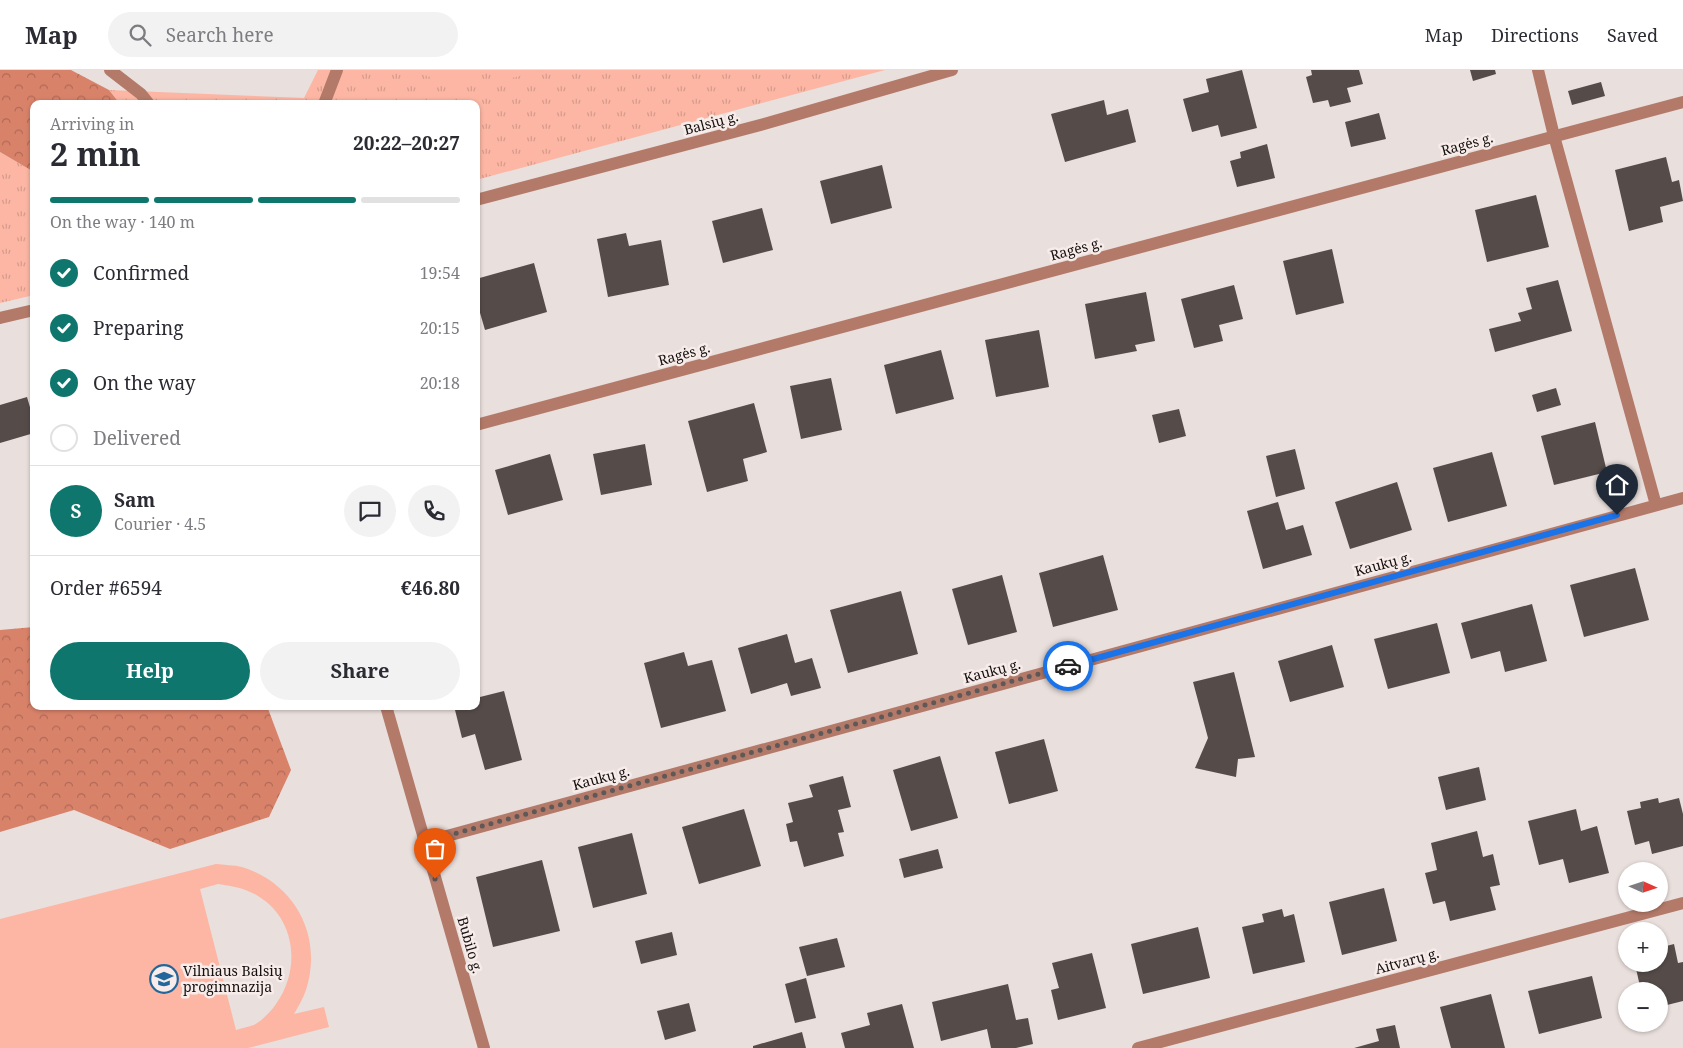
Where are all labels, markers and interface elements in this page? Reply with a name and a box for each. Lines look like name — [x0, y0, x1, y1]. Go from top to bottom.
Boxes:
search box — [108, 12, 458, 57]
text: Map — [25, 18, 78, 51]
icon: search — [126, 21, 154, 49]
text: Search here — [166, 22, 274, 48]
text: Map — [1425, 23, 1463, 47]
text: Directions — [1491, 23, 1579, 47]
text: Saved — [1607, 23, 1658, 47]
street label: Balsių g. — [681, 106, 740, 139]
text: Arriving in — [50, 113, 134, 135]
street label: Ragės g. — [1439, 127, 1495, 160]
text: 20:22–20:27 — [353, 130, 460, 156]
text: 2 min — [50, 132, 141, 175]
text: On the way · 140 m — [50, 211, 195, 233]
street label: Ragės g. — [1048, 232, 1104, 265]
icon: check — [50, 259, 78, 287]
text: Confirmed — [93, 260, 189, 286]
text: 19:54 — [420, 262, 460, 284]
icon: check — [50, 314, 78, 342]
text: Preparing — [93, 315, 183, 341]
text: 20:15 — [420, 317, 460, 339]
street label: Ragės g. — [656, 337, 712, 370]
icon: check — [50, 369, 78, 397]
text: On the way — [93, 370, 196, 396]
text: 20:18 — [420, 372, 460, 394]
text: Delivered — [93, 425, 181, 451]
pin — [1596, 464, 1638, 515]
icon: home — [1603, 471, 1631, 499]
button: chat — [344, 485, 396, 537]
button: phone — [408, 485, 460, 537]
text: Sam — [114, 487, 155, 513]
text: S — [70, 498, 82, 524]
text: Courier · 4.5 — [114, 513, 206, 535]
street label: Kaukų g. — [1352, 547, 1413, 580]
text: Order #6594 — [50, 575, 162, 601]
text: €46.80 — [401, 575, 460, 601]
courier — [1043, 641, 1093, 691]
button: Help — [50, 642, 250, 700]
button: Share — [260, 642, 460, 700]
icon: car — [1054, 652, 1082, 680]
street label: Kaukų g. — [961, 654, 1022, 687]
street label: Kaukų g. — [570, 761, 631, 794]
pin — [414, 828, 456, 879]
icon: bag — [421, 835, 449, 863]
north arrow — [1618, 862, 1668, 912]
map controls — [1618, 862, 1668, 1032]
street label: Bubilo g. — [453, 914, 488, 975]
button: + — [1618, 922, 1668, 972]
street label: Aitvarų g. — [1373, 943, 1441, 978]
place label: Vilniaus Balsių progimnazija — [183, 961, 283, 996]
school or university icon: Vilniaus Balsių progimnazija — [149, 964, 179, 994]
button: − — [1618, 982, 1668, 1032]

